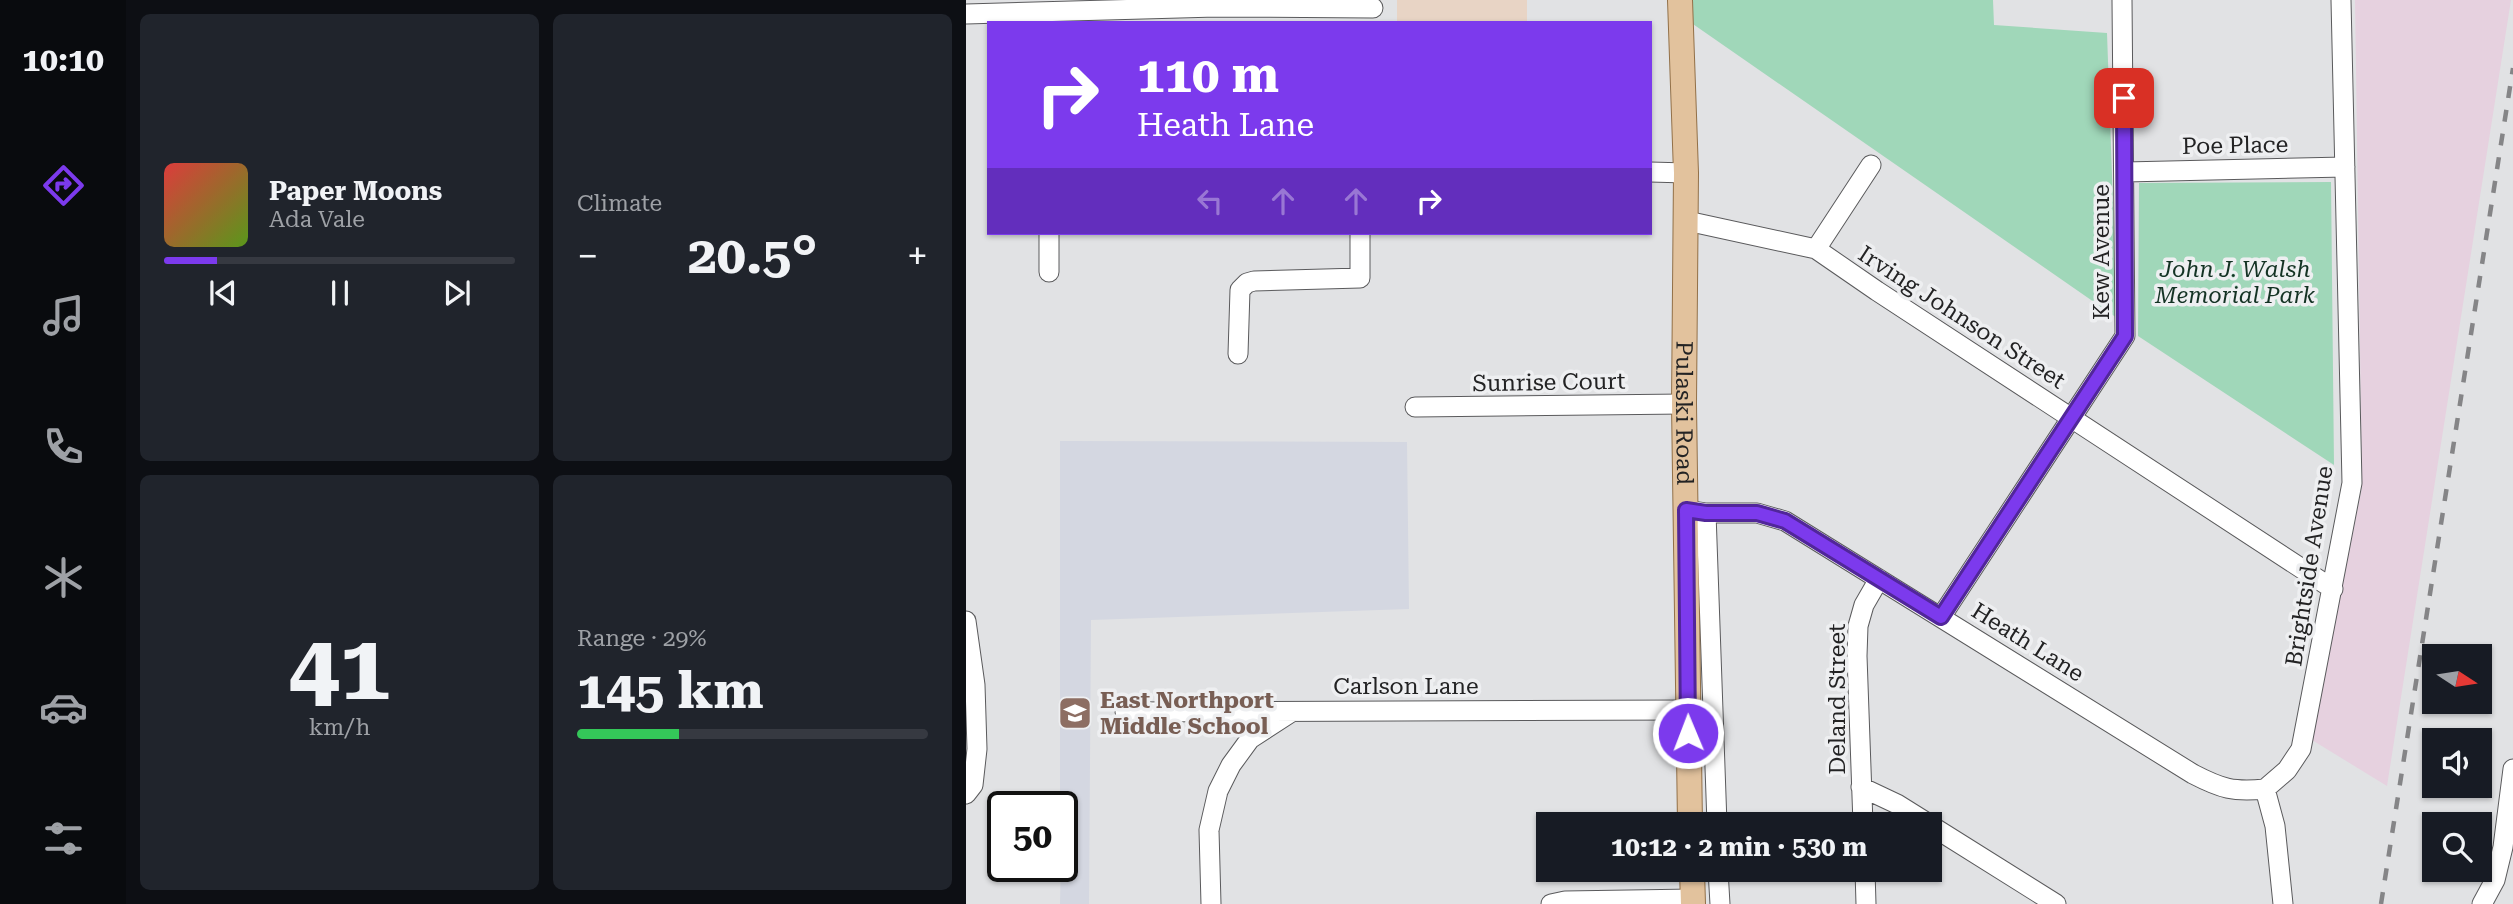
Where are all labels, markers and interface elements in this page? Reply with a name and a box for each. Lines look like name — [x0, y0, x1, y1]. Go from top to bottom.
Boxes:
text: 10:10 — [22, 41, 104, 79]
text: 110 m — [1137, 47, 1279, 104]
icon: right — [1022, 49, 1113, 140]
pin — [2094, 68, 2154, 128]
icon: arrive — [2105, 79, 2143, 117]
text: Heath Lane — [1137, 106, 1314, 144]
street label: Poe Place — [2182, 131, 2288, 160]
icon: directions — [39, 161, 88, 210]
text: Paper Moons — [269, 176, 442, 206]
icon: left — [1191, 182, 1229, 220]
icon: ahead — [1264, 182, 1302, 220]
icon: ahead — [1337, 182, 1375, 220]
icon: right — [1410, 182, 1448, 220]
street label: Kew Avenue — [2088, 184, 2115, 320]
text: Climate — [577, 190, 662, 217]
text: Ada Vale — [269, 206, 365, 233]
text: 20.5° — [688, 225, 817, 286]
text: − — [577, 234, 598, 278]
text: + — [907, 234, 928, 278]
street label: Irving Johnson Street — [1853, 240, 2070, 395]
park label: John J. Walsh Memorial Park — [2154, 256, 2315, 309]
icon: previous — [204, 274, 242, 312]
icon: pause — [321, 274, 359, 312]
icon: next — [438, 274, 476, 312]
icon: music — [39, 291, 88, 340]
street label: Pulaski Road — [1670, 341, 1698, 485]
street label: Sunrise Court — [1472, 368, 1626, 397]
icon: phone — [39, 422, 88, 471]
street label: Brightside Avenue — [2280, 464, 2339, 668]
icon: climate — [39, 553, 88, 602]
street label: Heath Lane — [1967, 597, 2089, 688]
text: 41 — [289, 615, 390, 721]
street label: Deland Street — [1824, 623, 1851, 775]
text: Range · 29% — [577, 625, 706, 652]
north arrow — [2422, 644, 2492, 714]
map controls — [2422, 644, 2492, 882]
text: 145 km — [577, 660, 764, 721]
street label: Carlson Lane — [1333, 673, 1479, 700]
icon: car — [39, 683, 88, 732]
place label: East Northport Middle School — [1100, 687, 1274, 740]
school or university icon: East Northport Middle School — [1056, 694, 1094, 732]
position arrow — [1651, 696, 1725, 770]
text: km/h — [309, 714, 370, 741]
button: sound — [2422, 728, 2492, 798]
speed limit sign: 50 — [987, 791, 1078, 882]
button: search — [2422, 812, 2492, 882]
icon: filters — [39, 814, 88, 863]
text: 10:12 · 2 min · 530 m — [1611, 832, 1867, 862]

